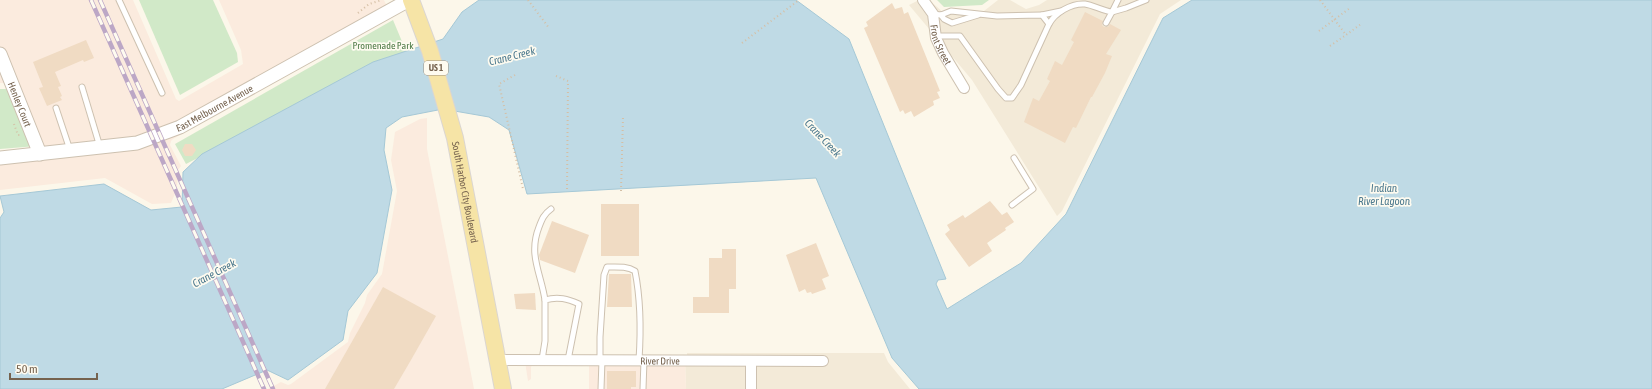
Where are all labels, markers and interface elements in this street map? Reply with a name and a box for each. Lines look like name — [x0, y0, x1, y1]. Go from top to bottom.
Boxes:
street label: Front Street — [928, 24, 954, 67]
park label: Promenade Park — [352, 40, 414, 51]
water label: Crane Creek — [488, 44, 537, 68]
road number: US 1 — [424, 61, 448, 75]
street label: Henley Court — [6, 80, 34, 129]
street label: East Melbourne Avenue — [175, 82, 255, 134]
water label: Crane Creek — [802, 117, 844, 159]
street label: South Harbor City Boulevard — [450, 141, 480, 244]
water label: Indian River Lagoon — [1358, 182, 1411, 207]
water label: Crane Creek — [190, 257, 238, 289]
scale bar — [10, 355, 97, 381]
street label: River Drive — [640, 355, 680, 367]
text: 50 m — [16, 362, 38, 376]

